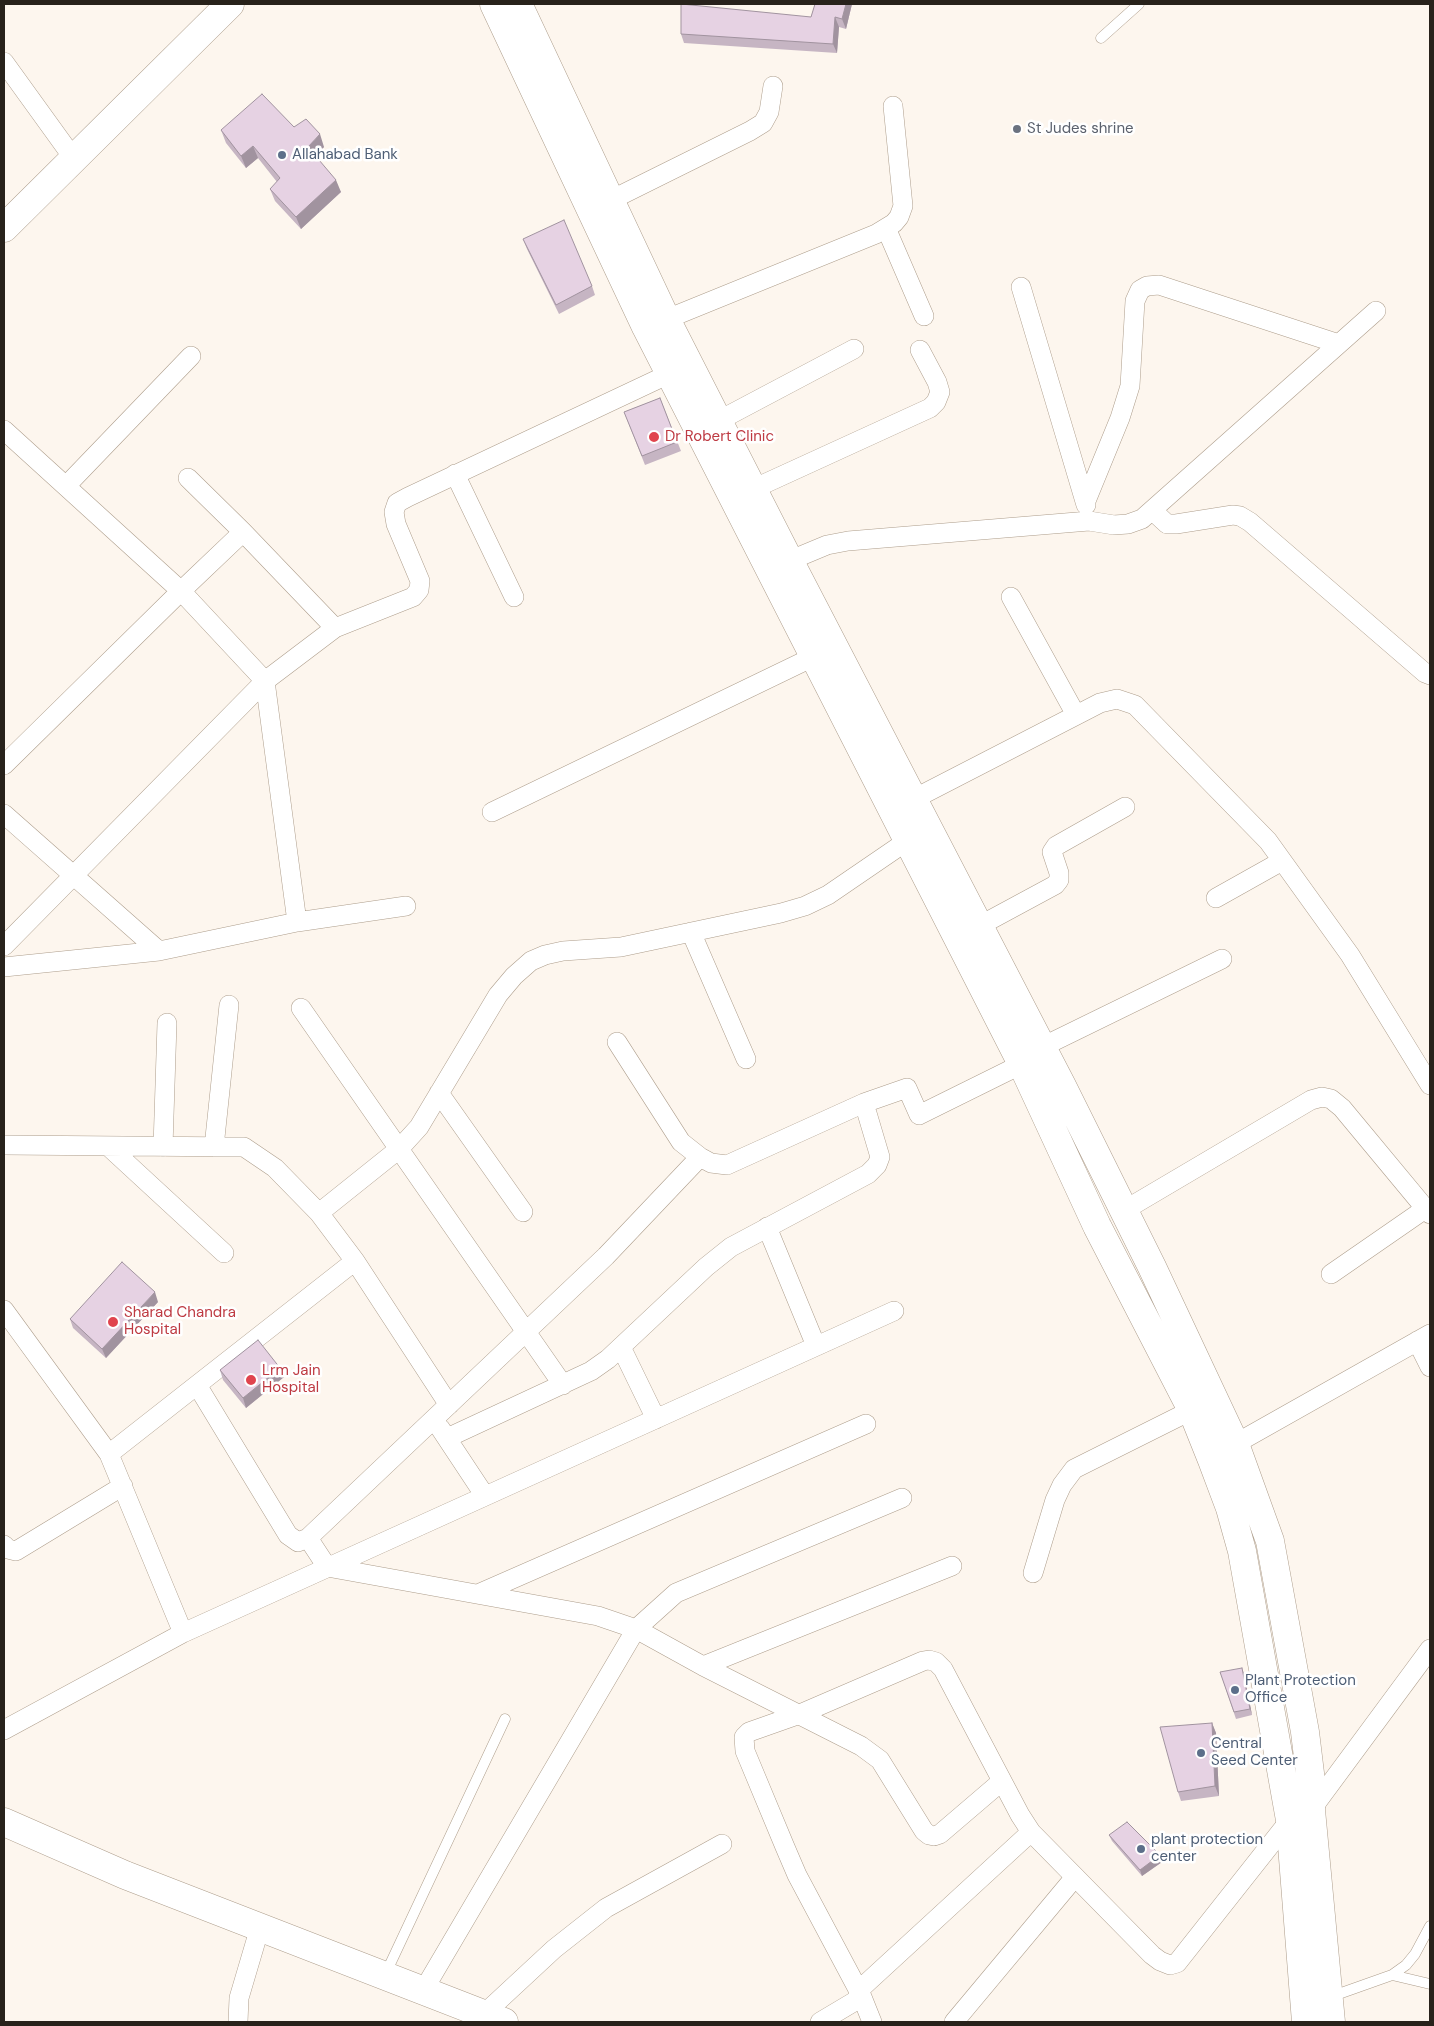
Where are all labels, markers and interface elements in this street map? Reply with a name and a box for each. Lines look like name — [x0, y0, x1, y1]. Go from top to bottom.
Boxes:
place label: St Judes shrine — [1027, 120, 1134, 138]
marker: St Judes shrine — [1011, 123, 1023, 135]
place label: Allahabad Bank — [292, 146, 398, 164]
marker: Allahabad Bank — [276, 149, 288, 161]
place label: Dr Robert Clinic — [665, 428, 774, 446]
marker: Dr Robert Clinic — [647, 430, 661, 444]
place label: Sharad Chandra Hospital — [124, 1304, 236, 1339]
marker: Sharad Chandra Hospital — [106, 1315, 120, 1329]
place label: Lrm Jain Hospital — [262, 1362, 321, 1397]
marker: Lrm Jain Hospital — [244, 1373, 258, 1387]
place label: Plant Protection Office — [1245, 1672, 1356, 1707]
marker: Plant Protection Office — [1229, 1684, 1241, 1696]
place label: Central Seed Center — [1211, 1735, 1298, 1770]
marker: Central Seed Center — [1195, 1747, 1207, 1759]
place label: plant protection center — [1151, 1831, 1263, 1866]
marker: plant protection center — [1135, 1843, 1147, 1855]

